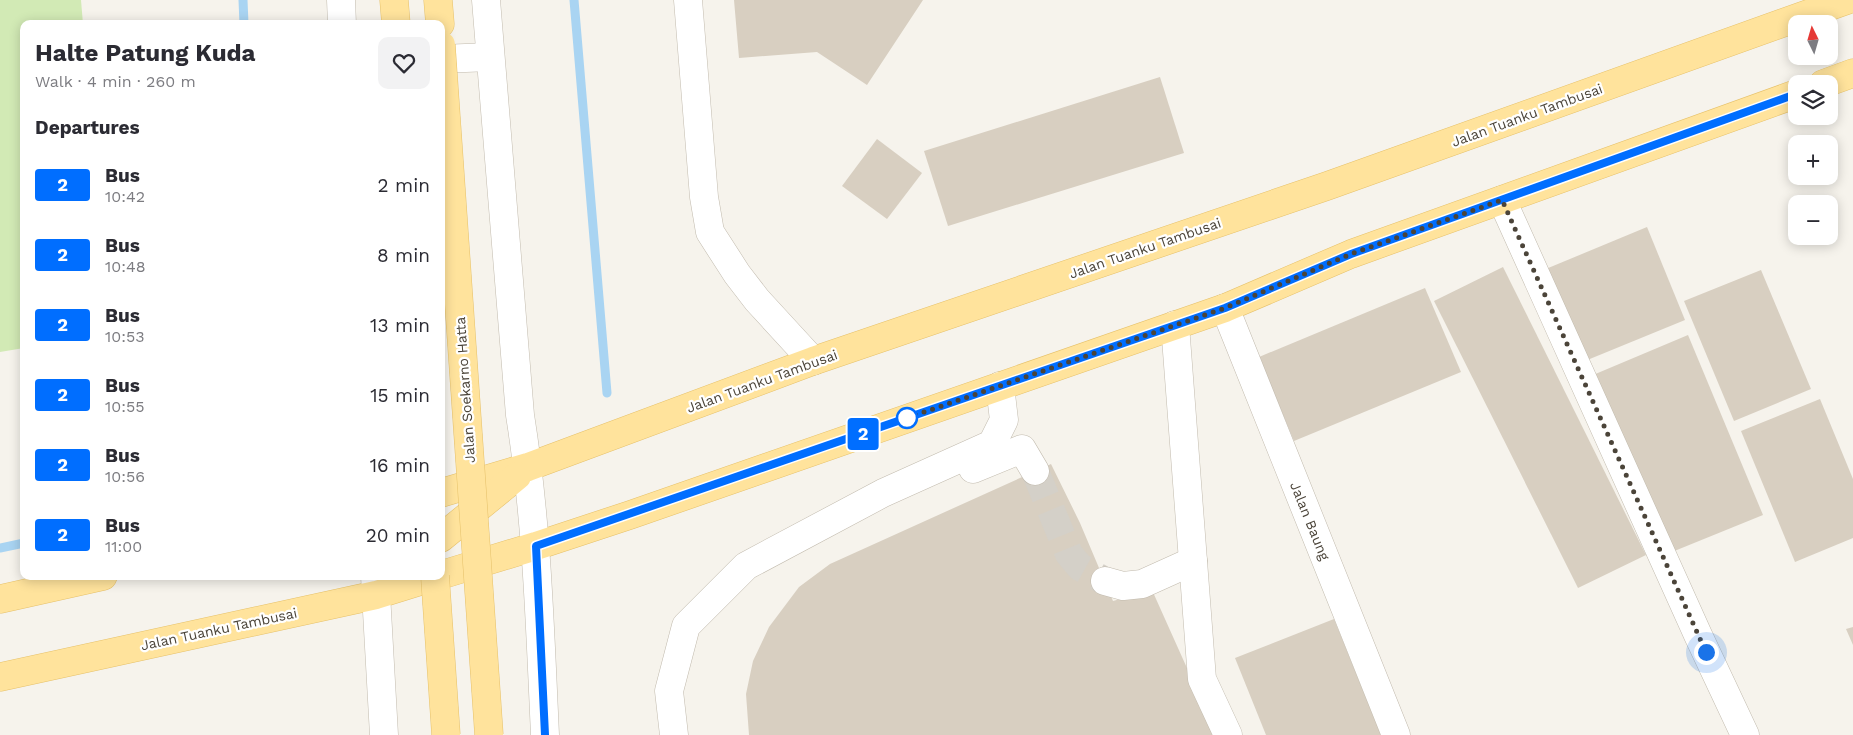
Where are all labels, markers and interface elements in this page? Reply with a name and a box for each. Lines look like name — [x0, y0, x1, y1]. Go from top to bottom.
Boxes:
north arrow — [1788, 15, 1838, 65]
map controls — [1788, 15, 1838, 245]
button: heart — [378, 37, 430, 89]
text: Halte Patung Kuda — [35, 39, 256, 67]
text: Walk · 4 min · 260 m — [35, 72, 196, 91]
button: layers — [1788, 75, 1838, 125]
street label: Jalan Tuanku Tambusai — [1449, 80, 1605, 150]
text: Departures — [35, 116, 140, 139]
button: + — [1788, 135, 1838, 185]
text: Bus — [105, 164, 140, 187]
text: 2 — [57, 174, 68, 195]
text: 2 min — [378, 174, 430, 197]
text: 10:42 — [105, 187, 145, 206]
button: − — [1788, 195, 1838, 245]
street label: Jalan Tuanku Tambusai — [1067, 214, 1223, 282]
text: Bus — [105, 234, 140, 257]
text: 2 — [57, 244, 68, 265]
text: 8 min — [377, 244, 430, 267]
text: 10:48 — [105, 257, 146, 276]
text: Bus — [105, 304, 140, 327]
text: 2 — [57, 314, 68, 335]
text: 13 min — [370, 314, 430, 337]
street label: Jalan Soekarno Hatta — [452, 316, 478, 464]
text: 10:53 — [105, 327, 145, 346]
street label: Jalan Tuanku Tambusai — [684, 346, 840, 416]
text: Bus — [105, 374, 140, 397]
text: 2 — [57, 384, 68, 405]
text: 15 min — [370, 384, 430, 407]
text: 10:55 — [105, 397, 145, 416]
unlabelled marker — [896, 407, 918, 429]
line badge: 2 — [847, 418, 879, 450]
text: 2 — [858, 423, 868, 444]
text: Bus — [105, 444, 140, 467]
text: 2 — [57, 454, 68, 475]
text: 16 min — [370, 454, 430, 477]
text: 10:56 — [105, 467, 145, 486]
street label: Jalan Baung — [1287, 479, 1333, 563]
text: Bus — [105, 514, 140, 537]
text: 2 — [57, 524, 68, 545]
text: 20 min — [366, 524, 430, 547]
text: 11:00 — [105, 537, 142, 556]
street label: Jalan Tuanku Tambusai — [139, 605, 299, 653]
your location — [1694, 640, 1719, 665]

